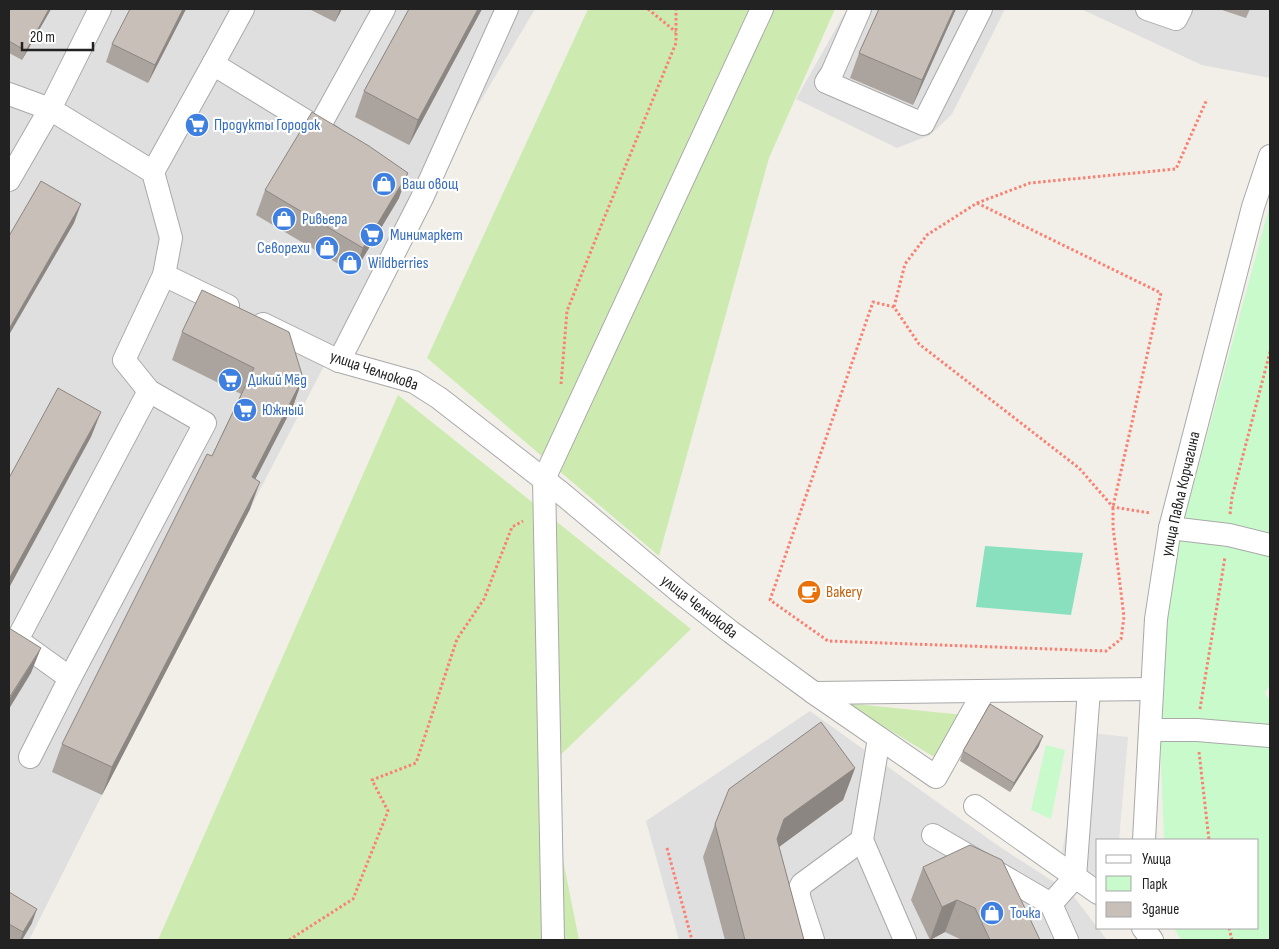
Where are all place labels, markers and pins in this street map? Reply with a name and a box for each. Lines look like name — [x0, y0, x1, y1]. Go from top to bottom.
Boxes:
supermarket icon: Продукты Городок — [184, 112, 210, 138]
place label: Продукты Городок — [214, 116, 321, 135]
shop icon: Ваш овощ — [371, 171, 397, 197]
place label: Ваш овощ — [402, 175, 459, 194]
shop icon: Ривьера — [271, 206, 297, 232]
place label: Ривьера — [302, 210, 347, 229]
supermarket icon: Минимаркет — [359, 222, 385, 248]
place label: Минимаркет — [390, 226, 463, 245]
shop icon: Севорехи — [314, 235, 340, 261]
place label: Севорехи — [257, 239, 310, 258]
shop icon: Wildberries — [337, 250, 363, 276]
place label: Wildberries — [368, 254, 429, 273]
supermarket icon: Дикий Мёд — [217, 367, 243, 393]
place label: Дикий Мёд — [248, 371, 307, 390]
supermarket icon: Южный — [232, 397, 258, 423]
place label: Южный — [262, 401, 304, 420]
cafe icon: Bakery — [796, 579, 822, 605]
place label: Bakery — [826, 583, 863, 602]
shop icon: Точка — [979, 900, 1005, 926]
place label: Точка — [1010, 904, 1041, 923]

